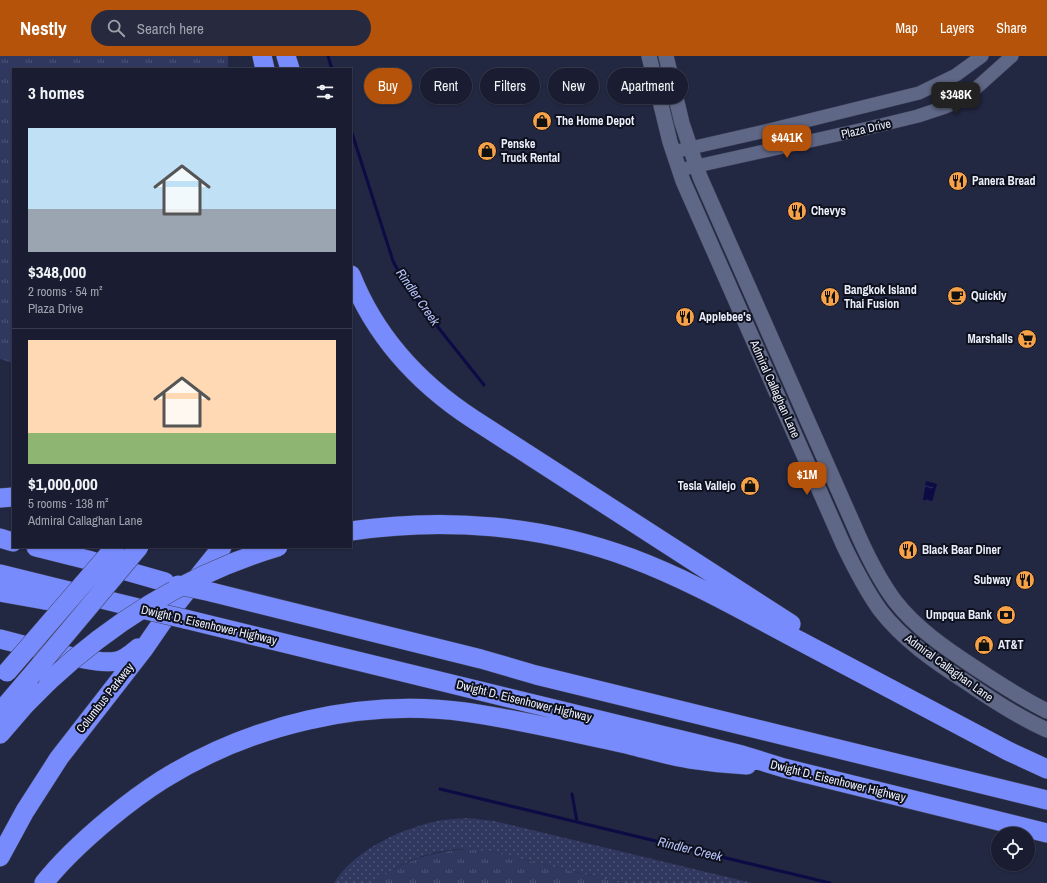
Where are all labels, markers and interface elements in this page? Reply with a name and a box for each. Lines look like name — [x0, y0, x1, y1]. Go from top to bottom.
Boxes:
search box — [91, 10, 371, 46]
text: Nestly — [20, 15, 67, 41]
icon: search — [105, 17, 127, 39]
text: Search here — [137, 18, 204, 39]
text: Map — [896, 19, 918, 37]
text: Layers — [940, 19, 974, 37]
text: Share — [996, 19, 1027, 37]
chip: Buy — [364, 68, 412, 104]
chip: Rent — [420, 68, 472, 104]
chip: Filters — [480, 68, 540, 104]
chip: New — [548, 68, 599, 104]
chip: Apartment — [607, 68, 688, 104]
text: 3 homes — [28, 81, 85, 104]
icon: filters — [314, 81, 336, 103]
pin: $348K — [928, 82, 984, 116]
text: $348K — [940, 86, 972, 103]
shop icon: The Home Depot — [531, 110, 553, 132]
place label: The Home Depot — [556, 113, 635, 129]
street label: Plaza Drive — [839, 115, 893, 143]
pin: $441K — [759, 125, 815, 159]
text: $441K — [771, 129, 803, 146]
place label: Penske Truck Rental — [501, 136, 560, 166]
shop icon: Penske Truck Rental — [476, 140, 498, 162]
icon: home — [146, 154, 218, 226]
restaurant icon: Panera Bread — [947, 170, 969, 192]
place label: Panera Bread — [972, 173, 1035, 189]
restaurant icon: Chevys — [786, 200, 808, 222]
place label: Chevys — [811, 203, 847, 219]
text: $348,000 — [28, 260, 86, 283]
water label: Rindler Creek — [392, 265, 444, 329]
place label: Bangkok Island Thai Fusion — [844, 282, 917, 312]
text: 2 rooms · 54 m² — [28, 283, 103, 300]
cafe icon: Quickly — [946, 285, 968, 307]
restaurant icon: Bangkok Island Thai Fusion — [819, 286, 841, 308]
place label: Quickly — [971, 288, 1007, 304]
text: Plaza Drive — [28, 300, 83, 317]
restaurant icon: Applebee's — [674, 306, 696, 328]
place label: Applebee's — [699, 309, 752, 325]
supermarket icon: Marshalls — [1016, 328, 1038, 350]
place label: Marshalls — [968, 331, 1014, 347]
street label: Admiral Callaghan Lane — [746, 337, 804, 440]
icon: home — [146, 366, 218, 438]
pin: $1M — [788, 462, 826, 496]
text: $1M — [797, 466, 817, 483]
text: $1,000,000 — [28, 472, 98, 495]
shop icon: Tesla Vallejo — [739, 475, 761, 497]
place label: Tesla Vallejo — [678, 478, 736, 494]
text: 5 rooms · 138 m² — [28, 495, 109, 512]
text: Admiral Callaghan Lane — [28, 512, 142, 529]
restaurant icon: Black Bear Diner — [897, 539, 919, 561]
place label: Black Bear Diner — [922, 542, 1001, 558]
restaurant icon: Subway — [1014, 569, 1036, 591]
place label: Subway — [974, 572, 1012, 588]
street label: Dwight D. Eisenhower Highway — [140, 602, 279, 648]
bank icon: Umpqua Bank — [995, 604, 1017, 626]
place label: Umpqua Bank — [926, 607, 993, 623]
street label: Admiral Callaghan Lane — [901, 630, 996, 706]
shop icon: AT&T — [973, 634, 995, 656]
place label: AT&T — [998, 637, 1024, 653]
street label: Columbus Parkway — [73, 660, 137, 736]
street label: Dwight D. Eisenhower Highway — [455, 676, 593, 726]
street label: Dwight D. Eisenhower Highway — [769, 756, 907, 806]
map controls — [991, 827, 1035, 871]
button: locate — [991, 827, 1035, 871]
water label: Rindler Creek — [656, 833, 725, 865]

